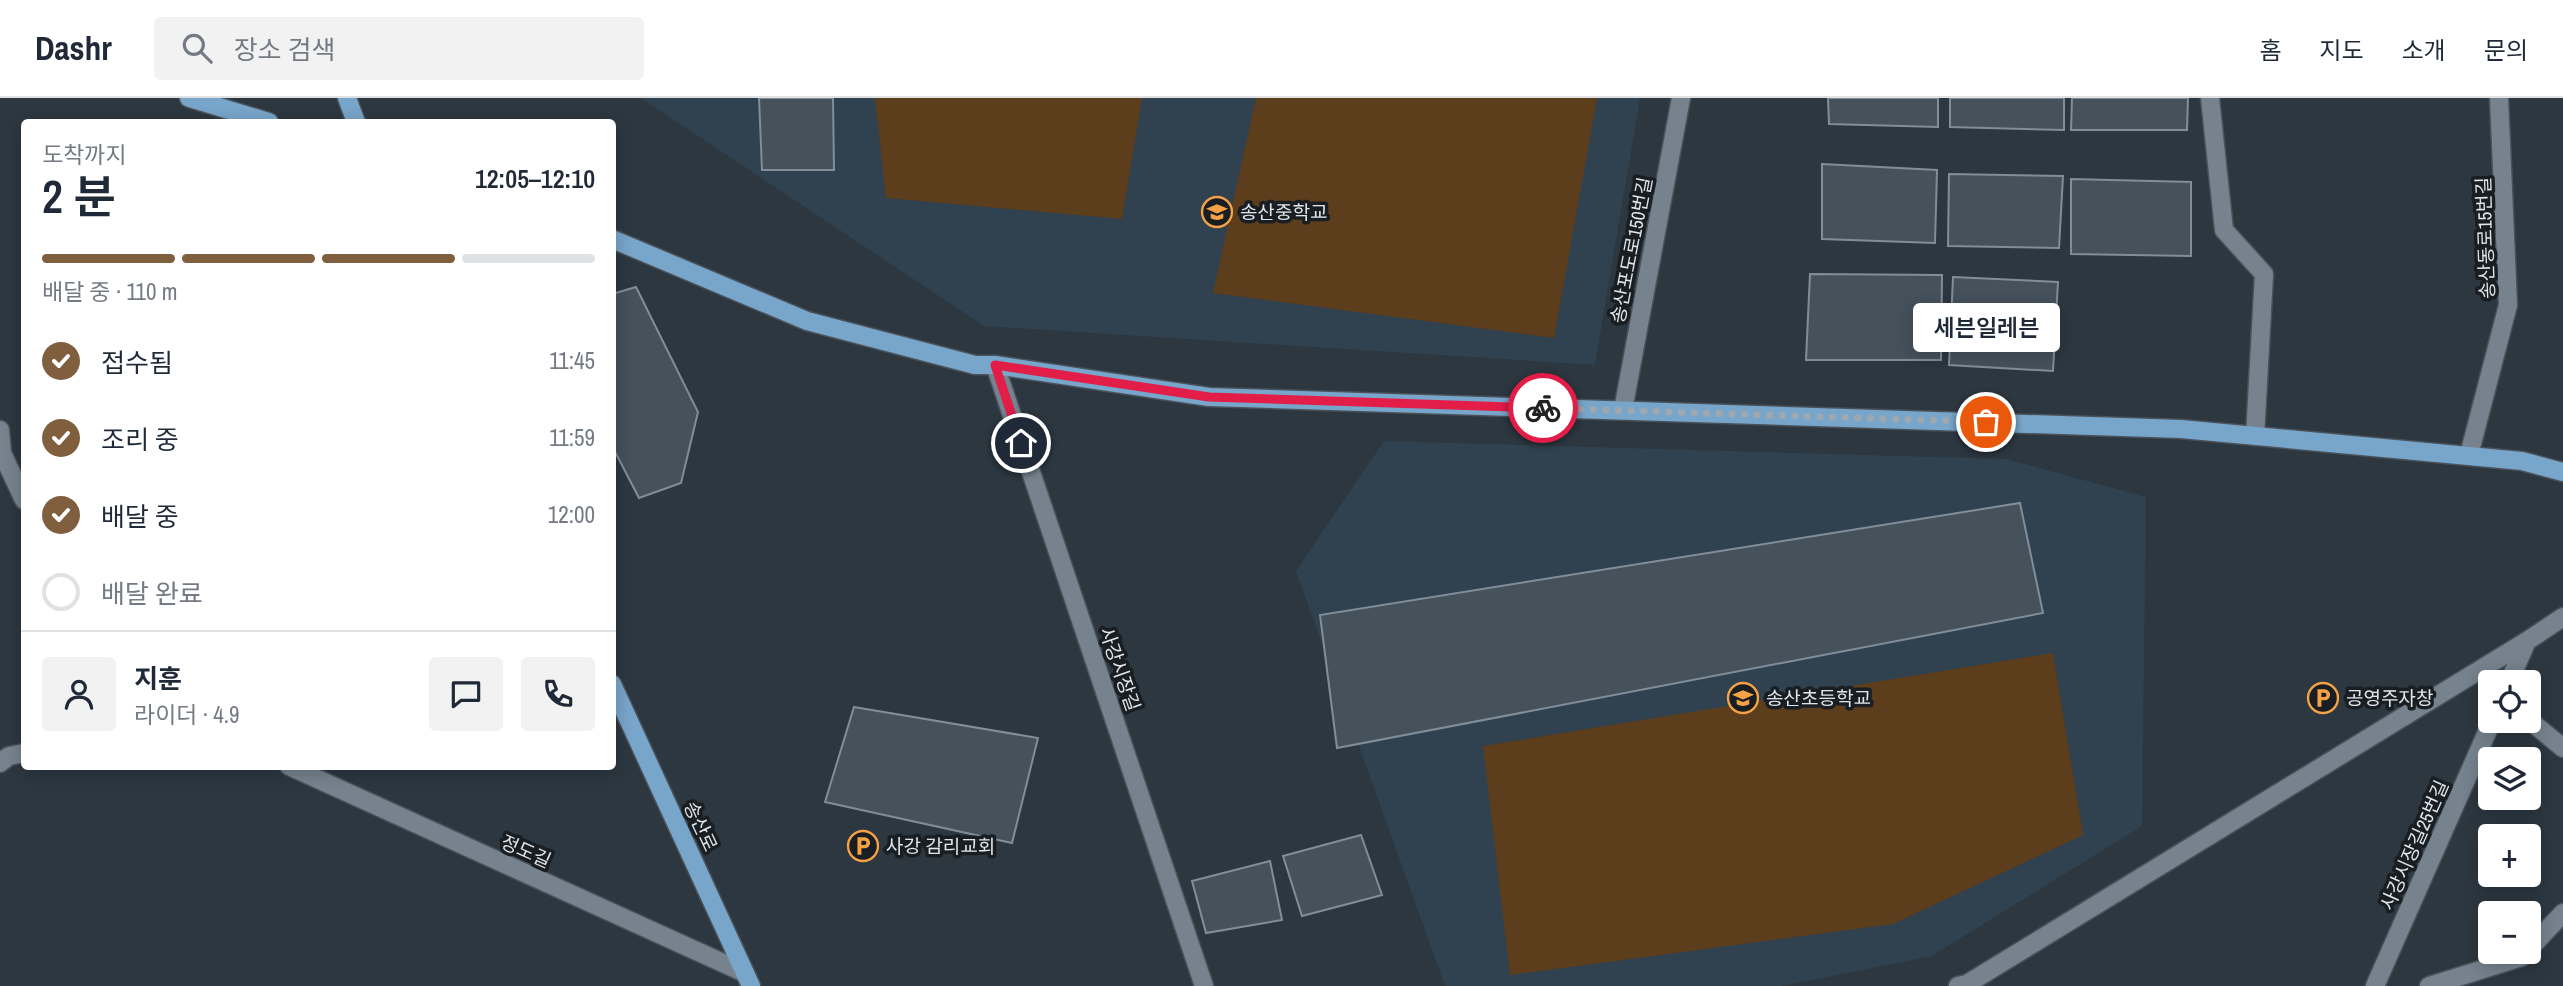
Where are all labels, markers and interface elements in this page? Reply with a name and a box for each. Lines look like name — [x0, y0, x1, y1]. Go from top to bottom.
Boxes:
search box — [154, 17, 644, 80]
text: Dashr — [35, 26, 112, 70]
icon: search — [178, 29, 216, 67]
text: 장소 검색 — [234, 32, 335, 67]
text: 홈 — [2259, 34, 2281, 66]
text: 지도 — [2319, 34, 2364, 66]
text: 소개 — [2402, 34, 2446, 66]
text: 문의 — [2484, 34, 2528, 66]
text: 도착까지 — [42, 139, 127, 170]
text: 12:05–12:10 — [475, 161, 595, 196]
text: 2 분 — [42, 165, 116, 227]
street label: 송산포도로150번길 — [1604, 175, 1658, 325]
street label: 송산동로15번길 — [2470, 176, 2500, 300]
school or university icon: 송산중학교 — [1200, 195, 1234, 229]
place label: 송산중학교 — [1240, 199, 1327, 225]
text: 배달 중 · 110 m — [42, 276, 178, 307]
callout: 세븐일레븐 — [1912, 303, 2060, 352]
text: 세븐일레븐 — [1934, 312, 2039, 343]
icon: check — [42, 342, 80, 380]
text: 접수됨 — [101, 345, 173, 380]
text: 11:45 — [549, 345, 595, 376]
courier — [1508, 373, 1578, 443]
icon: bike — [1524, 389, 1562, 427]
pin — [1956, 392, 2016, 452]
icon: bag — [1967, 403, 2005, 441]
pin — [991, 413, 1051, 473]
icon: check — [42, 419, 80, 457]
text: 조리 중 — [101, 422, 179, 457]
text: 11:59 — [549, 422, 595, 453]
icon: home — [1002, 424, 1040, 462]
icon: check — [42, 496, 80, 534]
text: 배달 중 — [101, 499, 179, 534]
text: 12:00 — [548, 499, 595, 530]
text: 배달 완료 — [101, 576, 203, 611]
street label: 사강시장길 — [1093, 623, 1147, 715]
button: person — [42, 657, 116, 731]
button: chat — [429, 657, 503, 731]
button: phone — [521, 657, 595, 731]
text: 지훈 — [134, 661, 182, 696]
map controls — [2478, 670, 2541, 964]
button: locate — [2478, 670, 2541, 733]
school or university icon: 송산초등학교 — [1726, 681, 1760, 715]
parking icon: 공영주자창 — [2306, 681, 2340, 715]
place label: 송산초등학교 — [1766, 685, 1871, 711]
place label: 공영주자창 — [2346, 685, 2433, 711]
text: 라이더 · 4.9 — [134, 699, 239, 730]
button: layers — [2478, 747, 2541, 810]
street label: 사강시장길25번길 — [2374, 776, 2454, 914]
street label: 송산로 — [678, 797, 724, 855]
button: + — [2478, 824, 2541, 887]
street label: 정도길 — [497, 828, 555, 874]
parking icon: 사강 감리교회 — [846, 829, 880, 863]
place label: 사강 감리교회 — [886, 833, 995, 859]
button: − — [2478, 901, 2541, 964]

